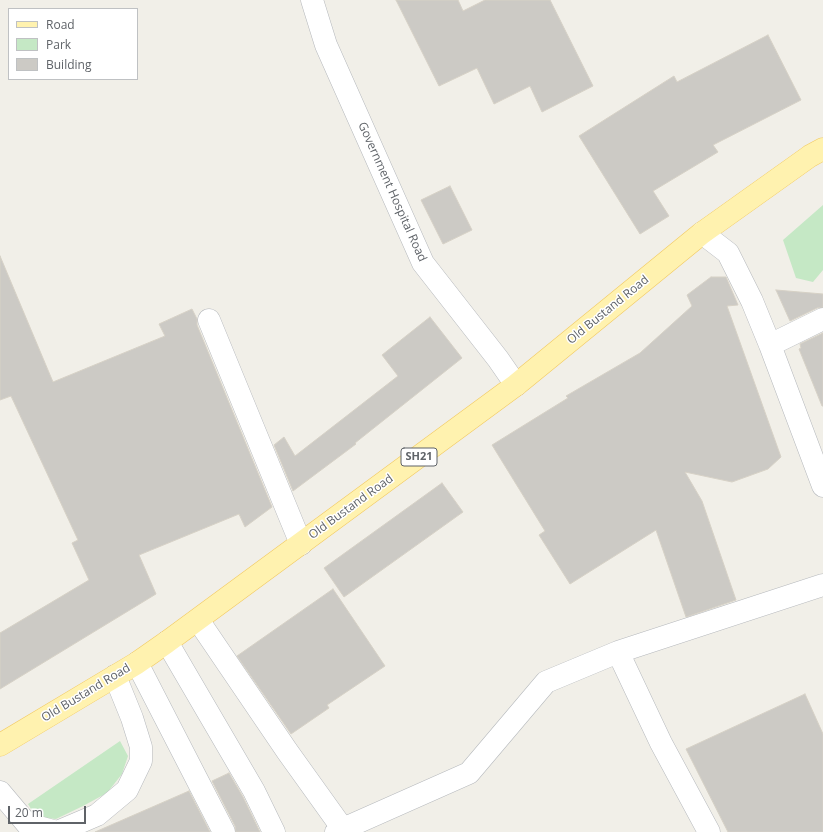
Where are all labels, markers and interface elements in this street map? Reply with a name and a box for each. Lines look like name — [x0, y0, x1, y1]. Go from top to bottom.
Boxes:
legend — [8, 8, 138, 80]
text: Road — [46, 16, 75, 33]
text: Park — [46, 36, 71, 53]
text: Building — [46, 56, 91, 73]
street label: Government Hospital Road — [355, 120, 429, 264]
street label: Old Bustand Road — [564, 273, 652, 347]
road number: SH21 — [401, 448, 437, 466]
street label: Old Bustand Road — [306, 471, 396, 543]
street label: Old Bustand Road — [39, 661, 133, 725]
scale bar — [10, 798, 88, 824]
text: 20 m — [15, 804, 43, 821]

